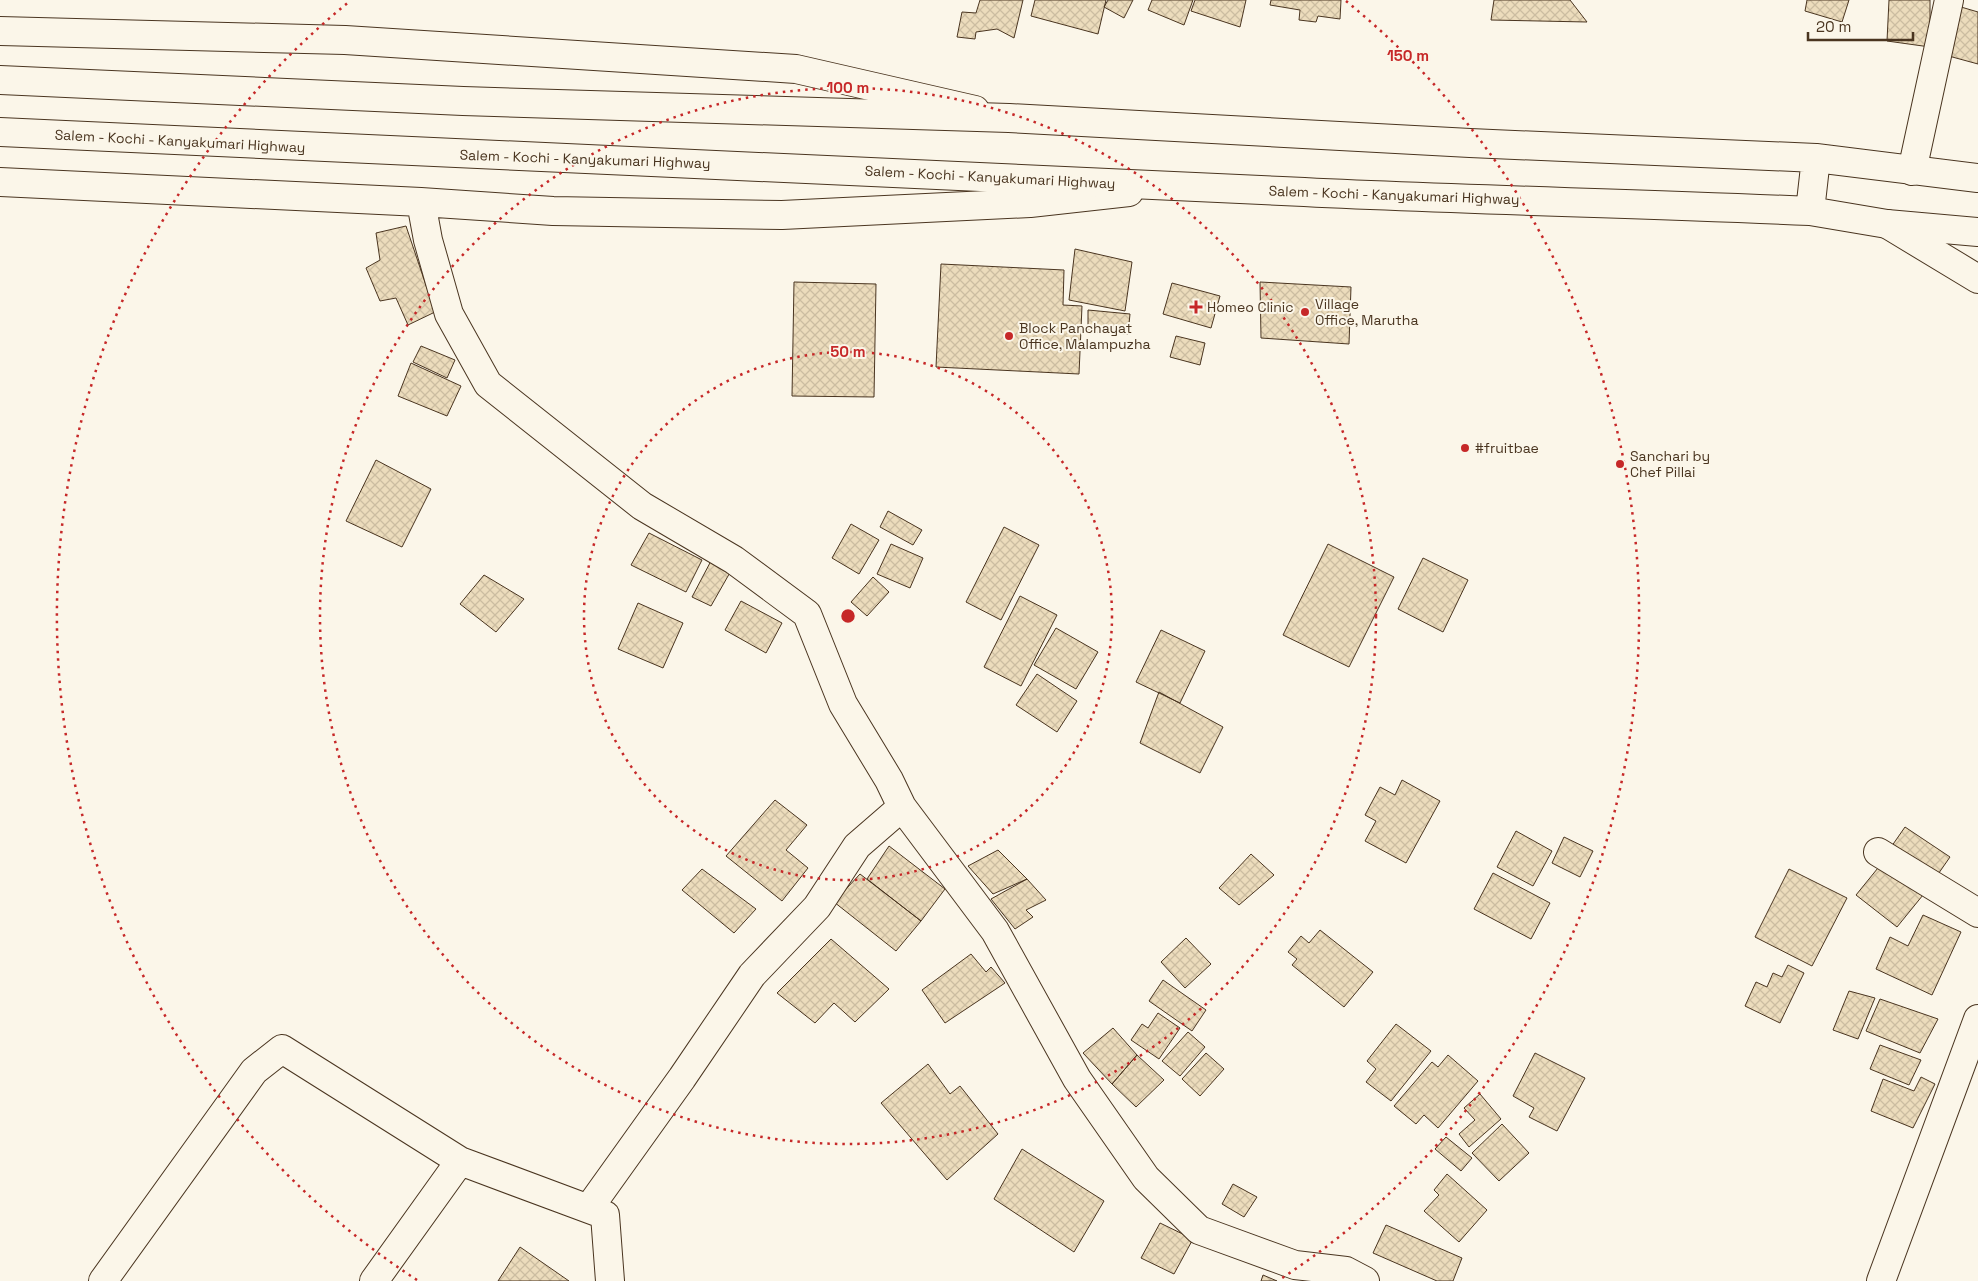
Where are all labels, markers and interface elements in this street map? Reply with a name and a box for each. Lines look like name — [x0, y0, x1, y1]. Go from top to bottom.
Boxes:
scale bar — [1808, 10, 1913, 42]
text: 20 m — [1816, 17, 1851, 36]
text: 150 m — [1387, 46, 1429, 65]
text: 100 m — [827, 78, 869, 97]
street label: Salem - Kochi - Kanyakumari Highway — [54, 125, 306, 157]
street label: Salem - Kochi - Kanyakumari Highway — [459, 146, 711, 172]
street label: Salem - Kochi - Kanyakumari Highway — [864, 161, 1116, 193]
street label: Salem - Kochi - Kanyakumari Highway — [1268, 182, 1520, 208]
place label: Village Office, Marutha — [1315, 295, 1418, 329]
place label: Homeo Clinic — [1207, 298, 1294, 316]
marker: Homeo Clinic — [1189, 300, 1203, 314]
marker: Village Office, Marutha — [1299, 306, 1311, 318]
place label: Block Panchayat Office, Malampuzha — [1019, 319, 1151, 353]
marker: Block Panchayat Office, Malampuzha — [1003, 330, 1015, 342]
text: 50 m — [830, 342, 866, 361]
place label: #fruitbae — [1475, 439, 1539, 457]
marker: #fruitbae — [1459, 442, 1471, 454]
place label: Sanchari by Chef Pillai — [1630, 447, 1710, 481]
marker: Sanchari by Chef Pillai — [1614, 458, 1626, 470]
centre of rings — [839, 607, 857, 625]

